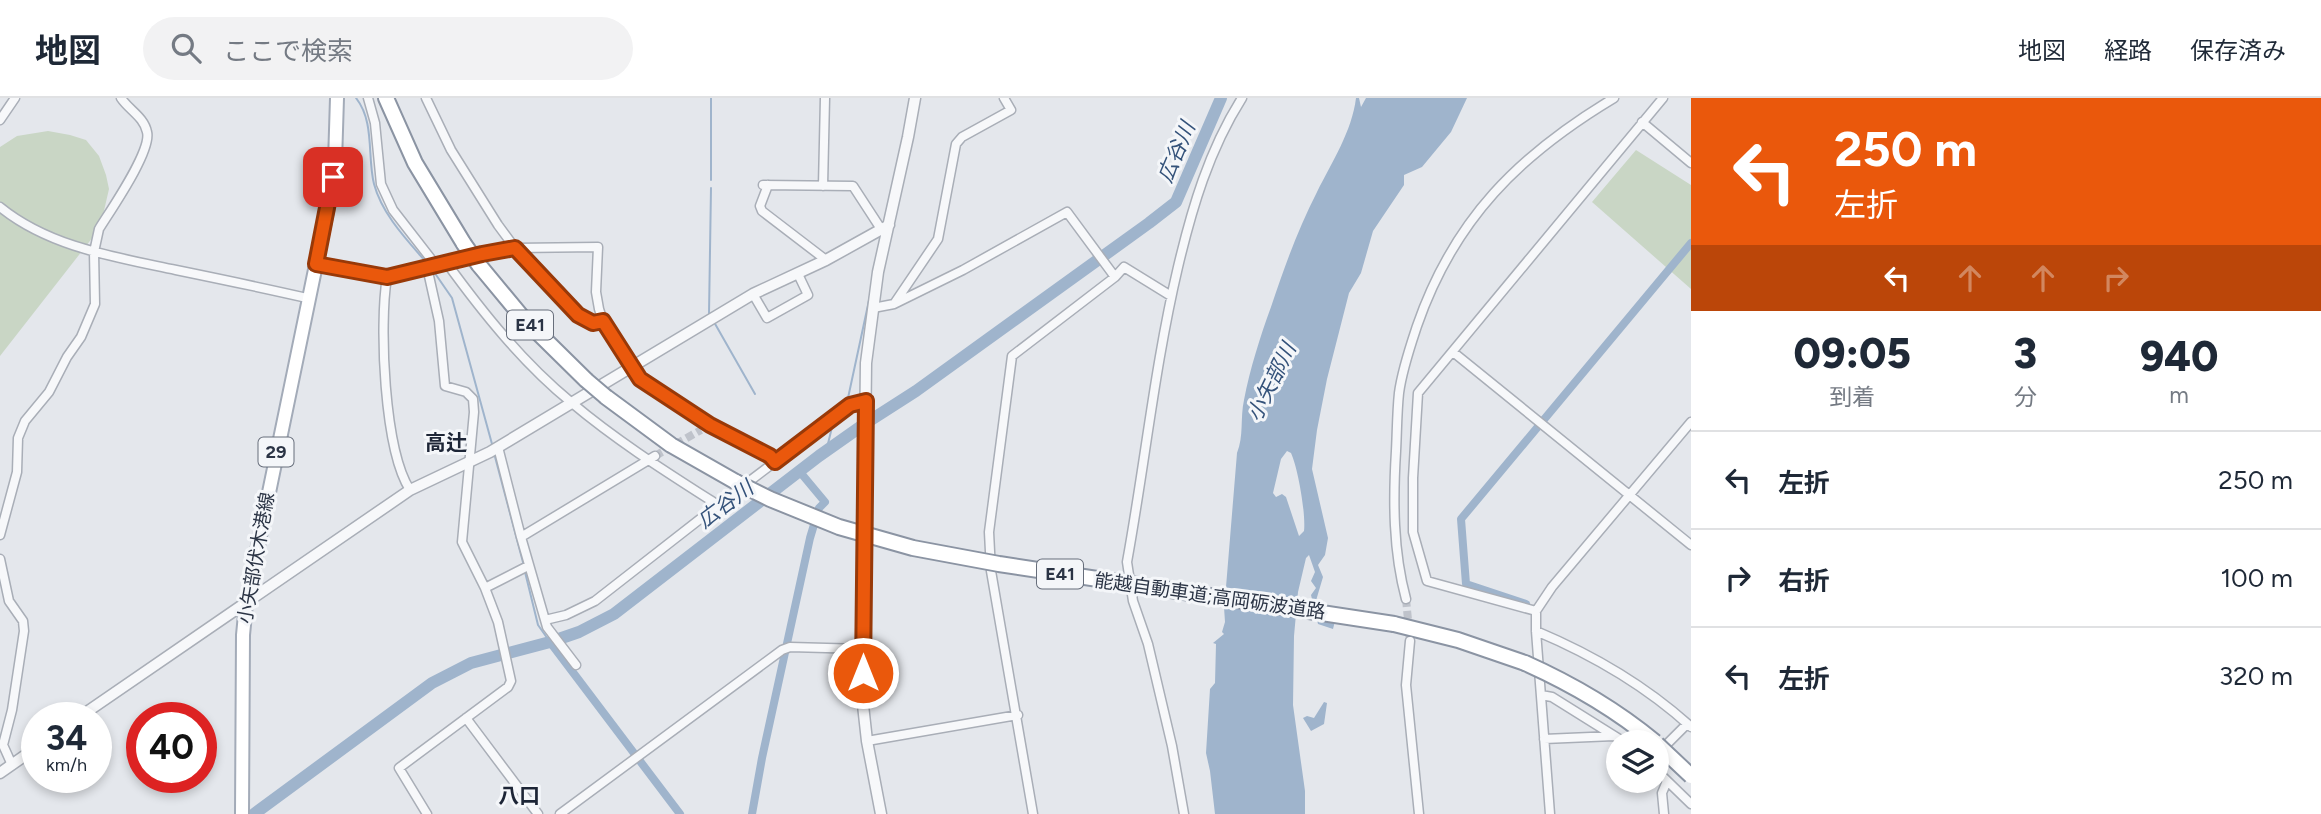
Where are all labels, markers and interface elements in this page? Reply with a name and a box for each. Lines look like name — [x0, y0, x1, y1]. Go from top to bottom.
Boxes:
search box — [143, 17, 633, 80]
icon: search — [167, 29, 205, 67]
text: 地図 — [35, 31, 101, 70]
text: ここで検索 — [223, 35, 353, 67]
text: 地図 — [2018, 36, 2066, 65]
text: 経路 — [2104, 36, 2152, 65]
text: 保存済み — [2190, 36, 2286, 65]
water label: 広谷川 — [1152, 116, 1201, 186]
text: 250 m — [1834, 119, 1977, 178]
icon: left — [1719, 126, 1810, 217]
pin — [303, 147, 363, 207]
icon: arrive — [314, 158, 352, 196]
text: 左折 — [1834, 186, 1898, 224]
icon: left — [1878, 259, 1916, 297]
icon: ahead — [1951, 259, 1989, 297]
icon: ahead — [2024, 259, 2062, 297]
icon: right — [2097, 259, 2135, 297]
road number: E41 — [507, 310, 553, 340]
text: 09:05 — [1794, 328, 1911, 379]
text: 3 — [2014, 328, 2037, 379]
text: 940 — [2140, 331, 2218, 382]
water label: 小矢部川 — [1241, 337, 1302, 425]
text: m — [2169, 381, 2189, 409]
text: 到着 — [1829, 383, 1875, 411]
text: 分 — [2014, 383, 2037, 411]
district label: 高辻 — [425, 430, 467, 455]
road number: 29 — [258, 438, 294, 466]
icon: left — [1719, 461, 1757, 499]
text: 250 m — [2218, 464, 2293, 496]
text: 左折 — [1778, 467, 1830, 499]
water label: 広谷川 — [692, 474, 759, 533]
street label: 小矢部伏木港線 — [233, 491, 279, 625]
icon: right — [1719, 559, 1757, 597]
road number: E41 — [1037, 560, 1083, 588]
text: 100 m — [2220, 562, 2293, 594]
text: 右折 — [1778, 565, 1830, 597]
street label: 能越自動車道;高岡砺波道路 — [1093, 568, 1327, 624]
position arrow — [826, 636, 900, 710]
icon: left — [1719, 657, 1757, 695]
text: 320 m — [2219, 660, 2293, 692]
text: 左折 — [1778, 663, 1830, 695]
speed limit sign: 40 — [126, 702, 217, 793]
text: 34 — [46, 717, 87, 759]
map controls — [1606, 730, 1669, 793]
button: layers — [1606, 730, 1669, 793]
text: km/h — [46, 754, 87, 776]
district label: 八口 — [498, 783, 540, 808]

